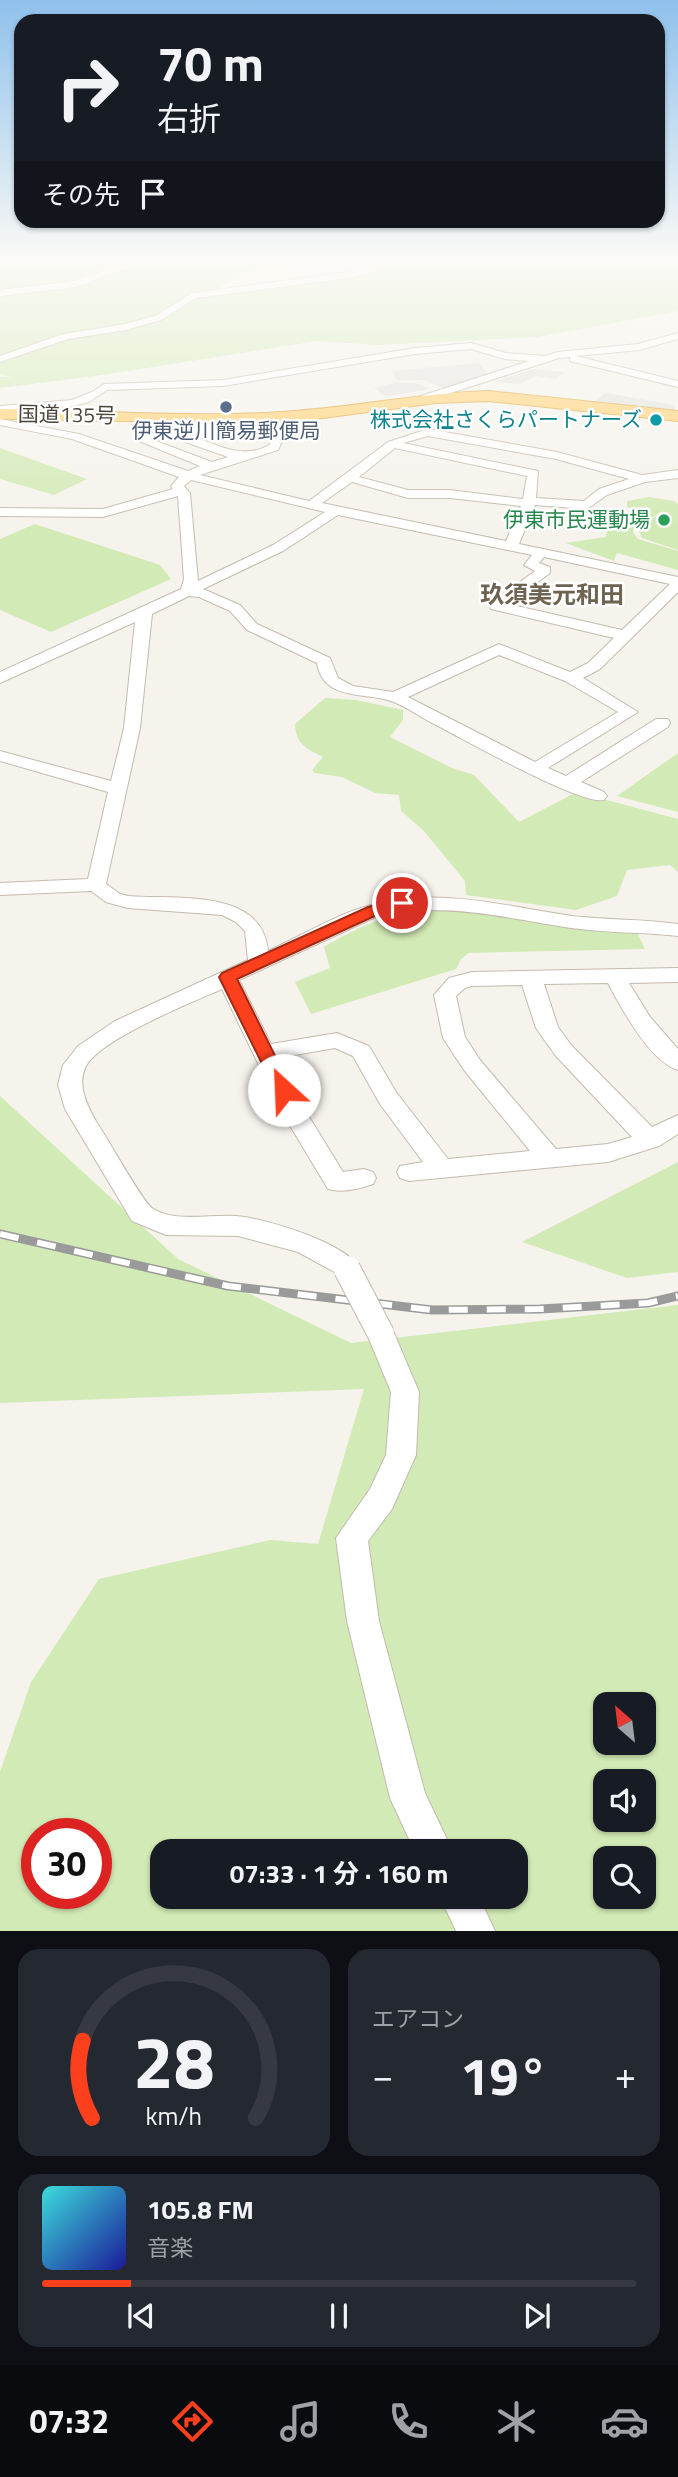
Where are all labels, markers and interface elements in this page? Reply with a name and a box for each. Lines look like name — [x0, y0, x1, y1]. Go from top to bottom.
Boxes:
text: 70 m — [157, 25, 264, 100]
icon: right — [42, 42, 133, 133]
text: 右折 — [157, 94, 221, 142]
text: その先 — [42, 175, 120, 214]
icon: arrive — [134, 175, 172, 213]
street label: 国道135号 — [18, 397, 116, 431]
marker: 伊東逆川簡易郵便局 — [218, 399, 234, 415]
place label: 株式会社さくらパートナーズ — [370, 403, 642, 435]
marker: 株式会社さくらパートナーズ — [648, 412, 664, 428]
place label: 伊東逆川簡易郵便局 — [132, 414, 321, 446]
place label: 伊東市民運動場 — [503, 503, 650, 535]
marker: 伊東市民運動場 — [656, 512, 672, 528]
district label: 玖須美元和田 — [480, 576, 624, 612]
pin — [372, 873, 432, 933]
icon: arrive — [383, 884, 421, 922]
position arrow — [247, 1053, 321, 1127]
north arrow — [593, 1692, 656, 1755]
map controls — [593, 1692, 656, 1909]
button: sound — [593, 1769, 656, 1832]
speed limit sign: 30 — [21, 1818, 112, 1909]
button: search — [593, 1846, 656, 1909]
text: 07:33 · 1 分 · 160 m — [230, 1854, 448, 1893]
text: エアコン — [372, 2001, 464, 2036]
text: 28 — [133, 2007, 215, 2117]
text: 19° — [460, 2036, 548, 2115]
text: − — [372, 2046, 393, 2104]
text: + — [615, 2046, 636, 2104]
text: km/h — [146, 2097, 202, 2135]
text: 105.8 FM — [147, 2190, 254, 2229]
text: 音楽 — [147, 2230, 193, 2265]
icon: previous — [122, 2297, 160, 2335]
icon: pause — [320, 2297, 358, 2335]
icon: next — [518, 2297, 556, 2335]
text: 07:32 — [29, 2397, 109, 2445]
icon: directions — [168, 2397, 217, 2446]
icon: music — [276, 2397, 325, 2446]
icon: phone — [384, 2397, 433, 2446]
icon: climate — [492, 2397, 541, 2446]
icon: car — [600, 2397, 649, 2446]

